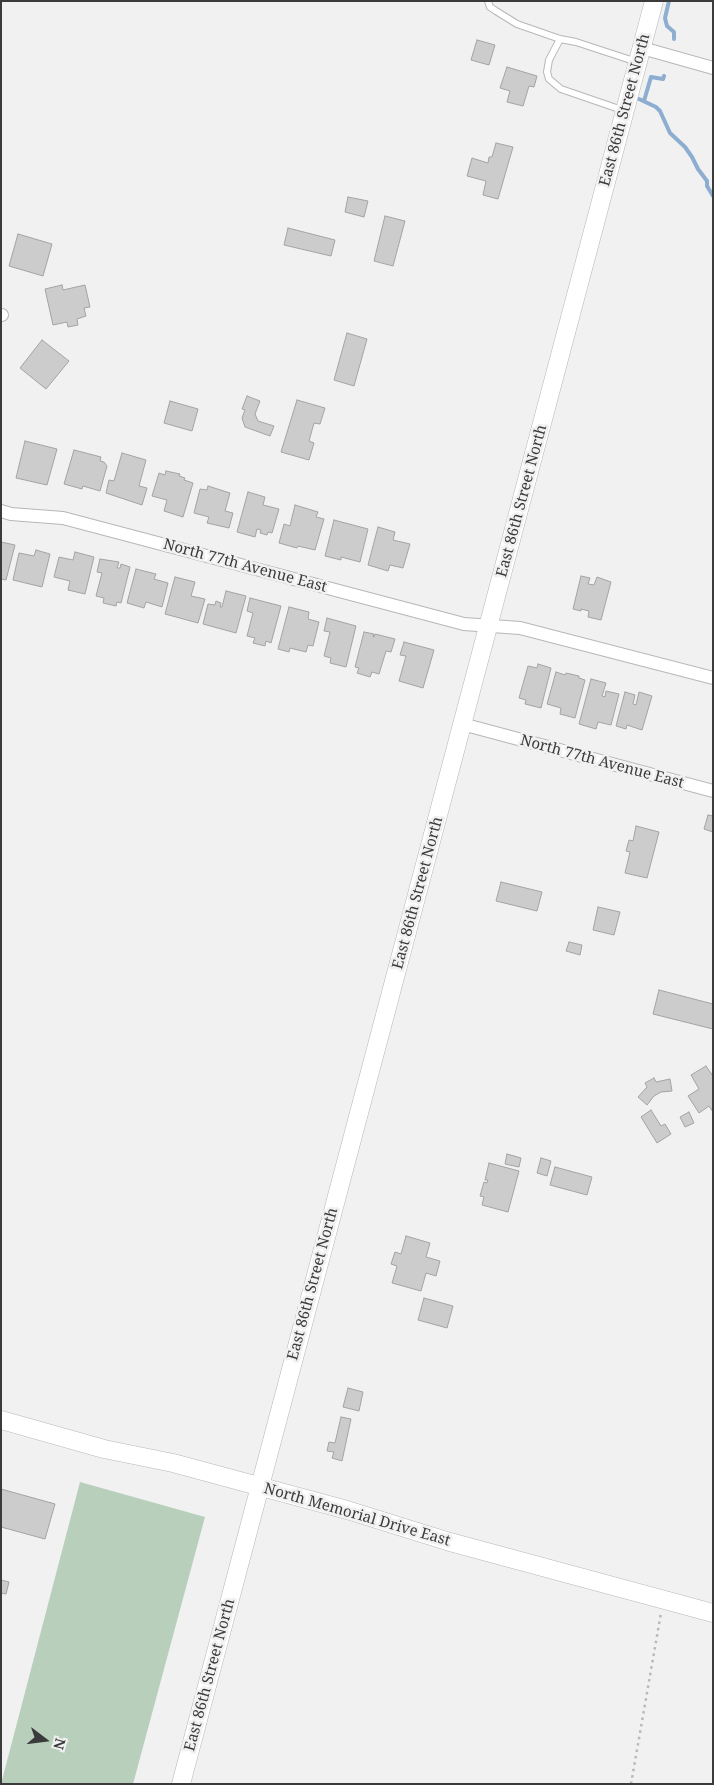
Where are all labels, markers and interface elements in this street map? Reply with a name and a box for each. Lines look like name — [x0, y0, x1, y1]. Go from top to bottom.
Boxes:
street label: East 86th Street North — [596, 32, 654, 188]
street label: East 86th Street North — [493, 423, 551, 579]
street label: North 77th Avenue East — [161, 535, 329, 597]
street label: North 77th Avenue East — [518, 731, 686, 793]
street label: East 86th Street North — [389, 815, 447, 971]
street label: East 86th Street North — [284, 1206, 342, 1362]
street label: North Memorial Drive East — [262, 1480, 452, 1550]
street label: East 86th Street North — [181, 1597, 239, 1753]
north arrow — [20, 1715, 70, 1765]
text: N — [49, 1736, 71, 1752]

